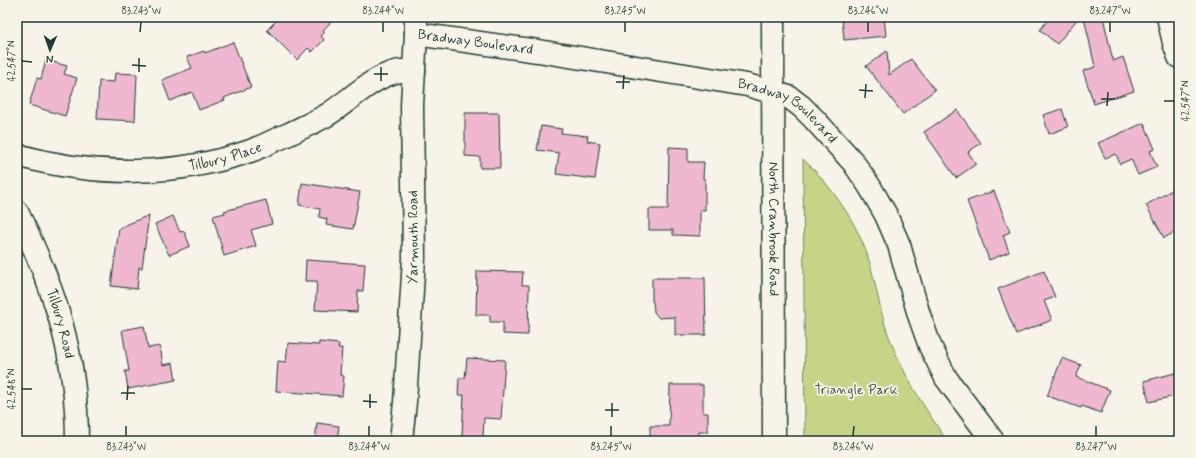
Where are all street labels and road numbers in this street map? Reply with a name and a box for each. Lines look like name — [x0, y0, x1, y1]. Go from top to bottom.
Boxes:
street label: Bradway Boulevard — [417, 25, 534, 59]
street label: Bradway Boulevard — [737, 75, 841, 147]
street label: Tilbury Place — [187, 138, 265, 175]
street label: North Cranbrook Road — [764, 162, 783, 296]
street label: Yarmouth Road — [403, 190, 423, 285]
street label: Tilbury Road — [42, 286, 78, 360]

